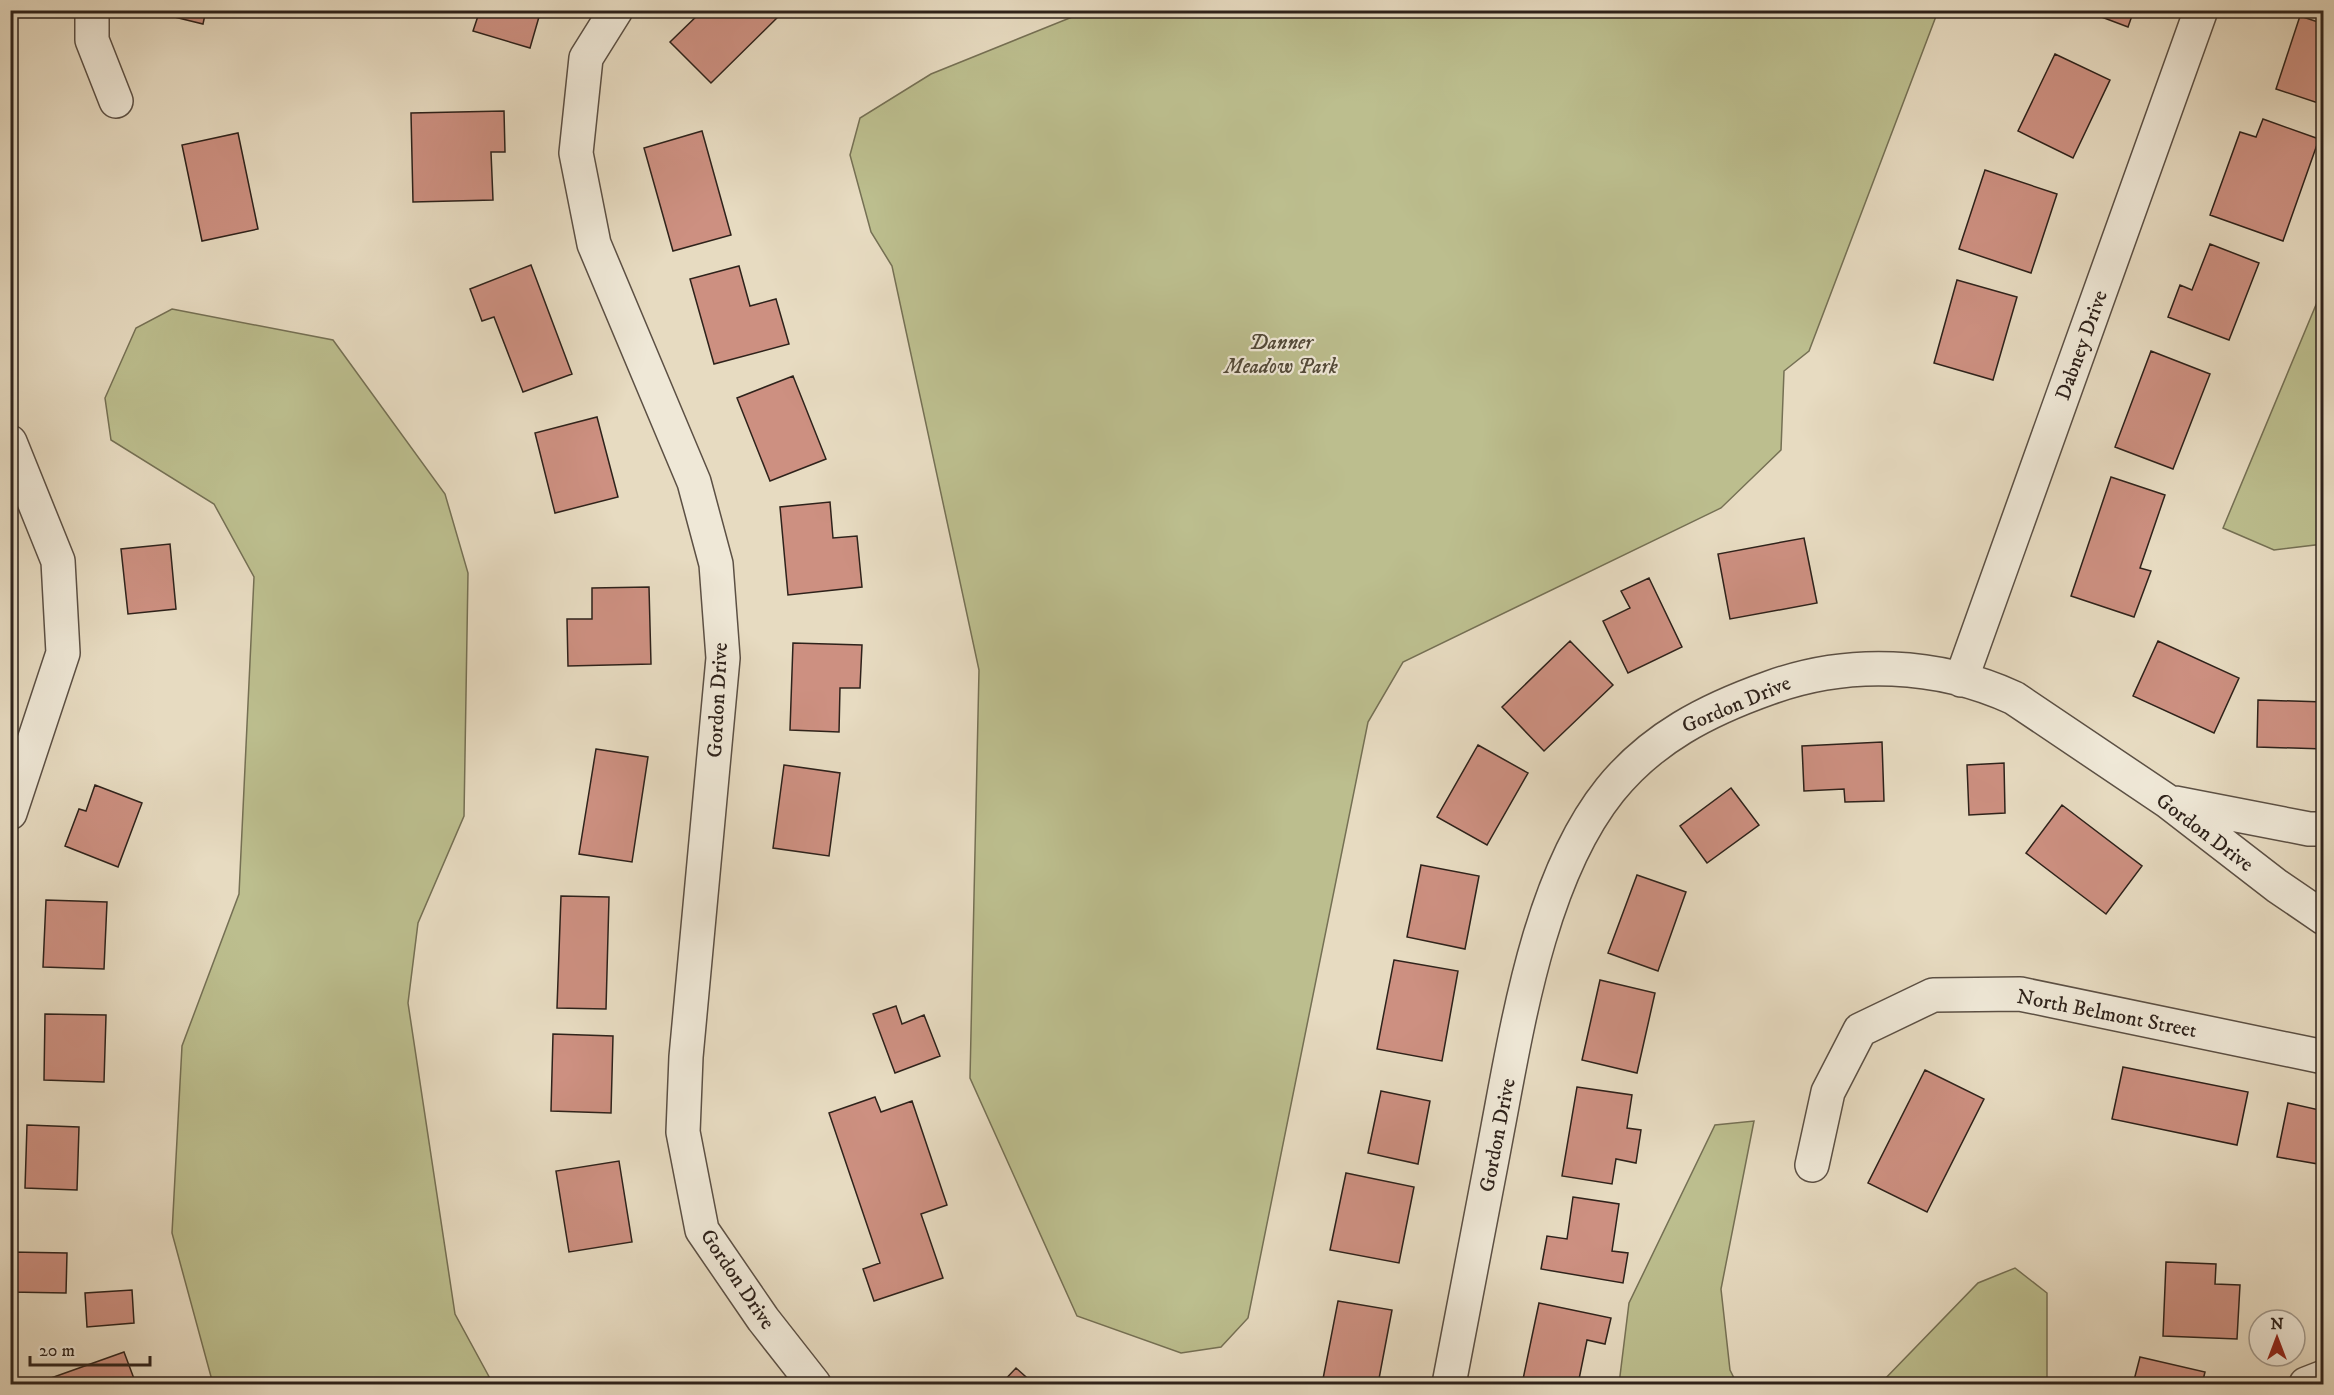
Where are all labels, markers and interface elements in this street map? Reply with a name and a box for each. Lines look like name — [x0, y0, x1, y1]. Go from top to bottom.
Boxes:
street label: Dabney Drive — [2050, 287, 2114, 404]
park label: Danner Meadow Park — [1222, 330, 1338, 380]
street label: Gordon Drive — [702, 641, 734, 758]
street label: Gordon Drive — [1678, 670, 1795, 739]
street label: Gordon Drive — [2150, 788, 2259, 878]
street label: North Belmont Street — [2015, 984, 2199, 1044]
street label: Gordon Drive — [1474, 1076, 1522, 1194]
street label: Gordon Drive — [694, 1224, 780, 1335]
north arrow — [2247, 1308, 2307, 1368]
text: N — [2270, 1314, 2284, 1334]
scale bar — [30, 1329, 150, 1367]
text: 20 m — [39, 1340, 75, 1362]

